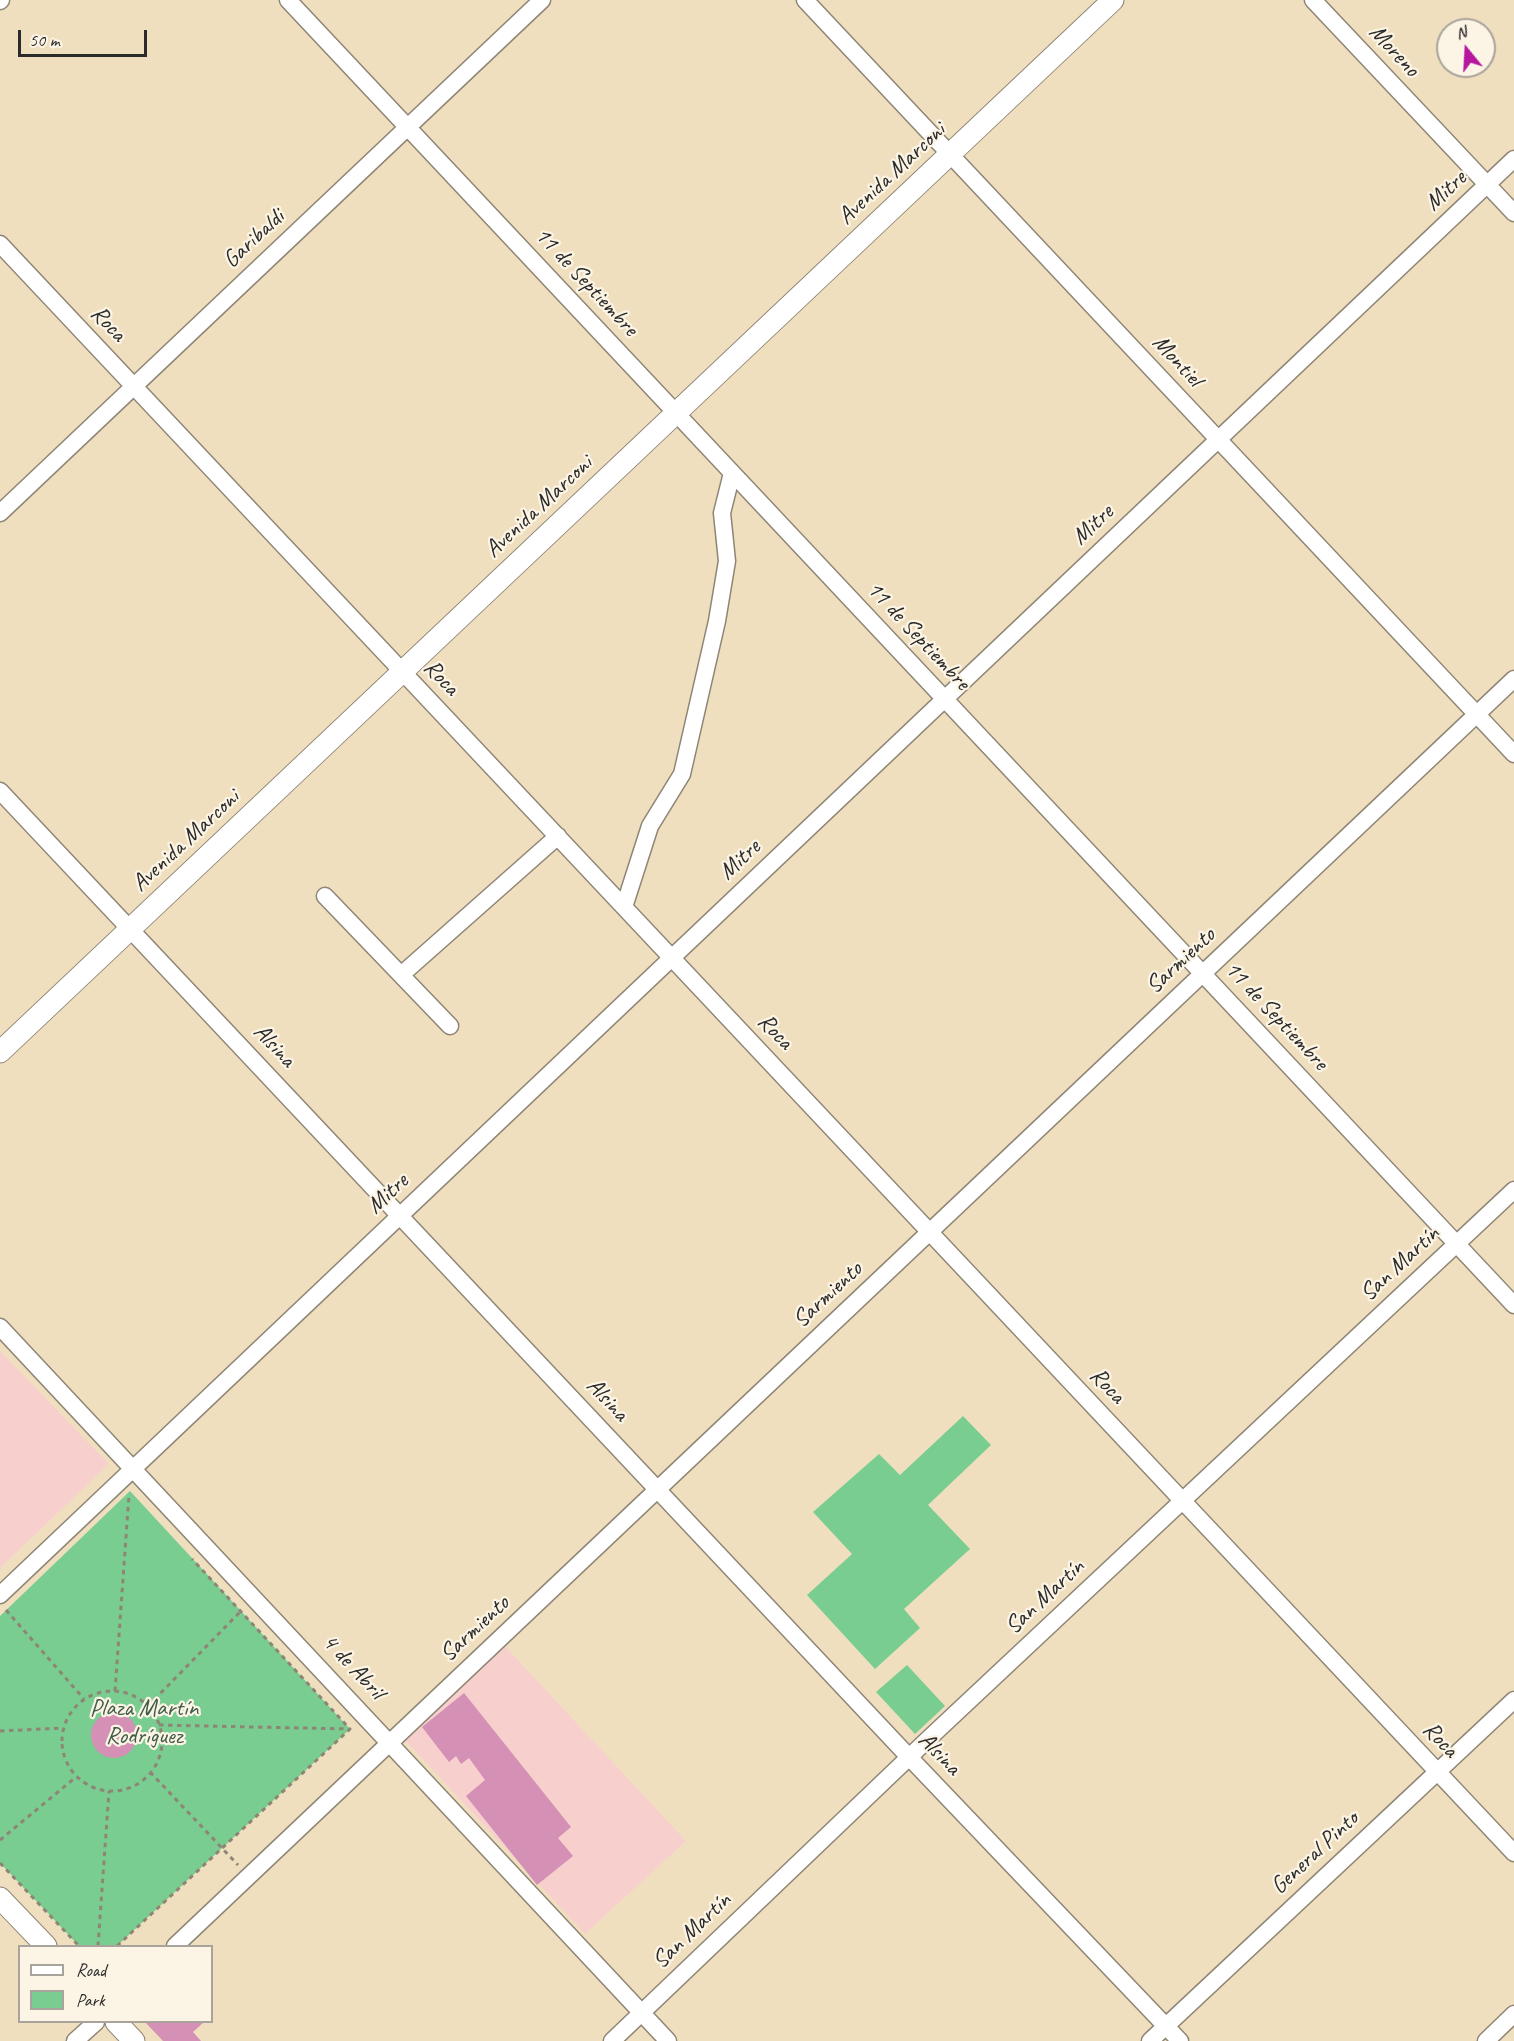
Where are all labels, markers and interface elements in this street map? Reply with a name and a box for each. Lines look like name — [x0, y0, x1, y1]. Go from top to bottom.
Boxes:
scale bar — [21, 18, 150, 56]
north arrow — [1436, 18, 1496, 78]
street label: Moreno — [1363, 19, 1425, 83]
text: N — [1453, 22, 1469, 44]
text: 50 m — [29, 29, 60, 51]
street label: Avenida Marconi — [832, 117, 952, 231]
street label: Mitre — [1419, 165, 1473, 217]
street label: Garibaldi — [217, 203, 291, 275]
street label: 11 de Septiembre — [528, 221, 644, 343]
street label: Roca — [84, 300, 132, 348]
street label: Montiel — [1146, 329, 1208, 393]
street label: Avenida Marconi — [479, 450, 599, 564]
street label: Mitre — [1066, 499, 1120, 551]
street label: 11 de Septiembre — [860, 575, 976, 697]
street label: Roca — [417, 654, 465, 702]
street label: Avenida Marconi — [126, 784, 246, 898]
street label: Mitre — [713, 834, 767, 886]
street label: Sarmiento — [1140, 922, 1222, 1000]
street label: 11 de Septiembre — [1218, 955, 1334, 1077]
street label: Roca — [751, 1008, 799, 1056]
street label: Alsina — [247, 1018, 301, 1074]
street label: Mitre — [361, 1168, 415, 1220]
street label: San Martín — [1354, 1220, 1446, 1308]
street label: Sarmiento — [787, 1256, 869, 1334]
street label: Roca — [1083, 1362, 1131, 1410]
street label: Alsina — [580, 1372, 634, 1428]
street label: San Martín — [999, 1553, 1091, 1641]
street label: Sarmiento — [434, 1590, 516, 1668]
street label: 4 de Abril — [315, 1628, 391, 1706]
park label: Plaza Martín Rodríguez — [90, 1695, 198, 1751]
street label: Roca — [1416, 1716, 1464, 1764]
street label: Alsina — [912, 1726, 966, 1782]
street label: General Pinto — [1265, 1805, 1365, 1901]
street label: San Martín — [647, 1887, 737, 1975]
legend — [18, 1945, 213, 2023]
text: Road — [76, 1959, 106, 1981]
text: Park — [76, 1989, 105, 2011]

